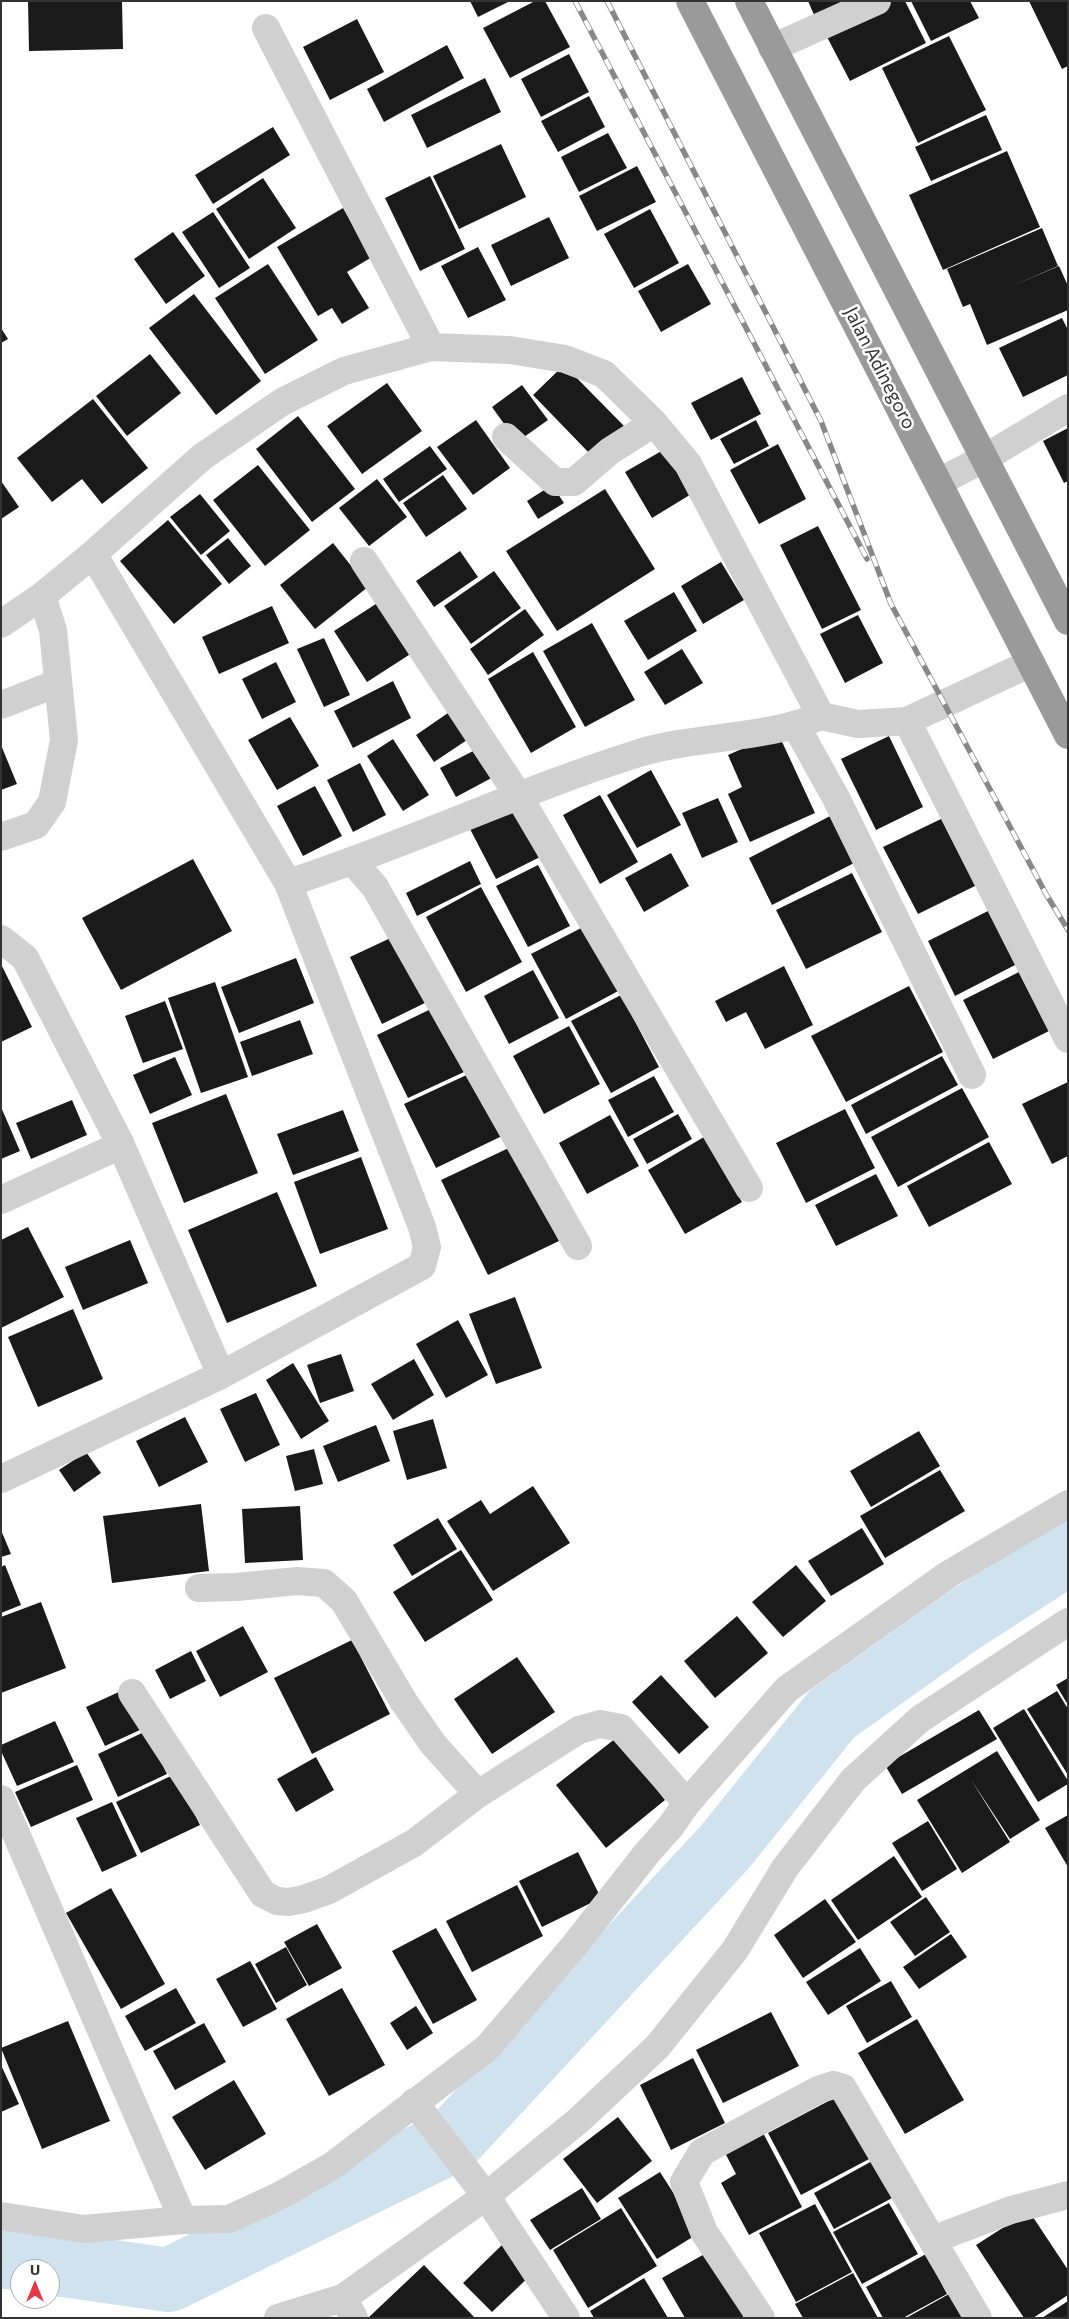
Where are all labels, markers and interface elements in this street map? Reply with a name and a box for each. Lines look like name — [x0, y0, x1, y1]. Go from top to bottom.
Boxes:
street label: Jalan Adinegoro — [839, 303, 921, 433]
north arrow — [10, 2259, 60, 2309]
text: U — [30, 2261, 40, 2278]

